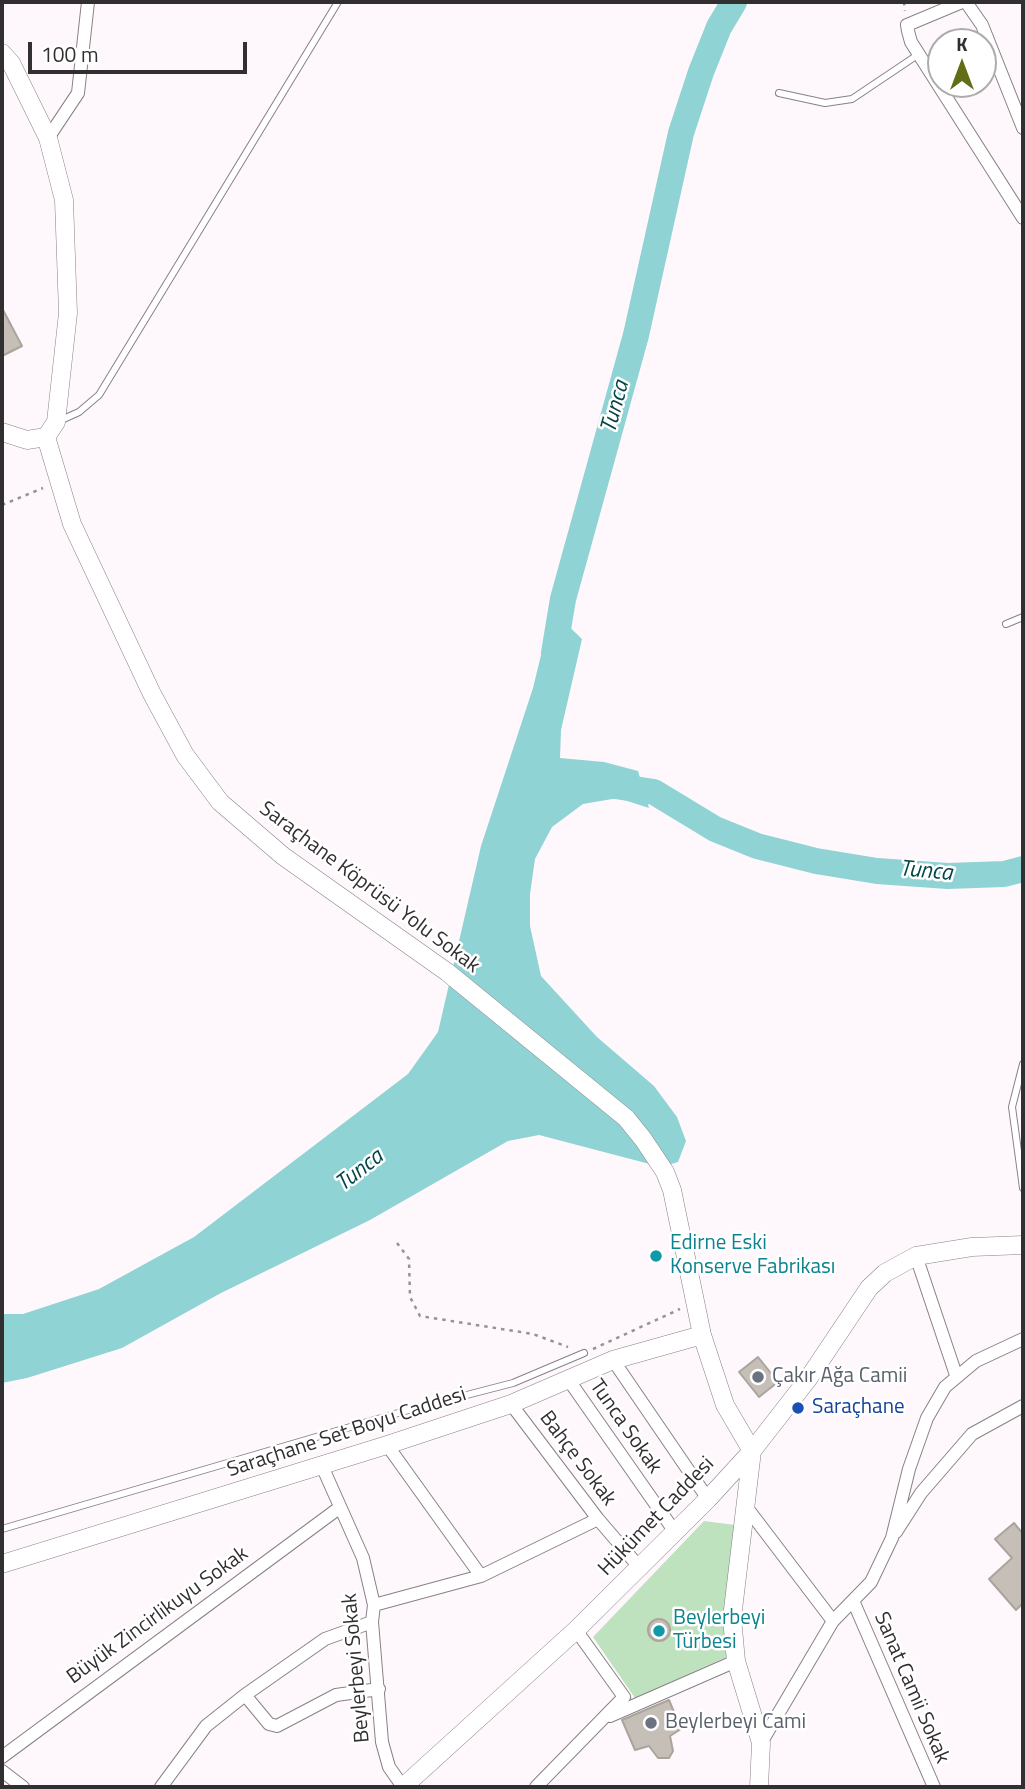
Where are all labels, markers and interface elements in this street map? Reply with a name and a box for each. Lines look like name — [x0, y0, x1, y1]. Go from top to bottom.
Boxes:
scale bar — [32, 28, 250, 72]
north arrow — [927, 28, 997, 98]
text: K — [956, 29, 968, 58]
text: 100 m — [41, 38, 98, 70]
water label: Tunca — [596, 378, 636, 436]
street label: Saraçhane Köprüsü Yolu Sokak — [254, 797, 484, 979]
water label: Tunca — [899, 856, 953, 888]
water label: Tunca — [331, 1144, 389, 1198]
place label: Edirne Eski Konserve Fabrikası — [670, 1231, 835, 1281]
marker: Edirne Eski Konserve Fabrikası — [648, 1248, 664, 1264]
place label: Çakır Ağa Camii — [772, 1364, 907, 1390]
marker: Çakır Ağa Camii — [750, 1369, 766, 1385]
street label: Tunca Sokak — [583, 1375, 667, 1479]
street label: Saraçhane Set Boyu Caddesi — [224, 1382, 470, 1484]
place label: Saraçhane — [812, 1395, 905, 1421]
marker: Saraçhane — [790, 1400, 806, 1416]
street label: Bahçe Sokak — [533, 1407, 621, 1511]
street label: Hükümet Caddesi — [594, 1452, 720, 1582]
street label: Büyük Zincirlikuyu Sokak — [62, 1542, 254, 1690]
street label: Beylerbeyi Sokak — [338, 1592, 376, 1744]
place label: Beylerbeyi Türbesi — [673, 1606, 765, 1656]
street label: Sanat Camii Sokak — [868, 1608, 954, 1768]
marker: Beylerbeyi Türbesi — [651, 1623, 667, 1639]
place label: Beylerbeyi Cami — [665, 1710, 806, 1736]
marker: Beylerbeyi Cami — [643, 1715, 659, 1731]

